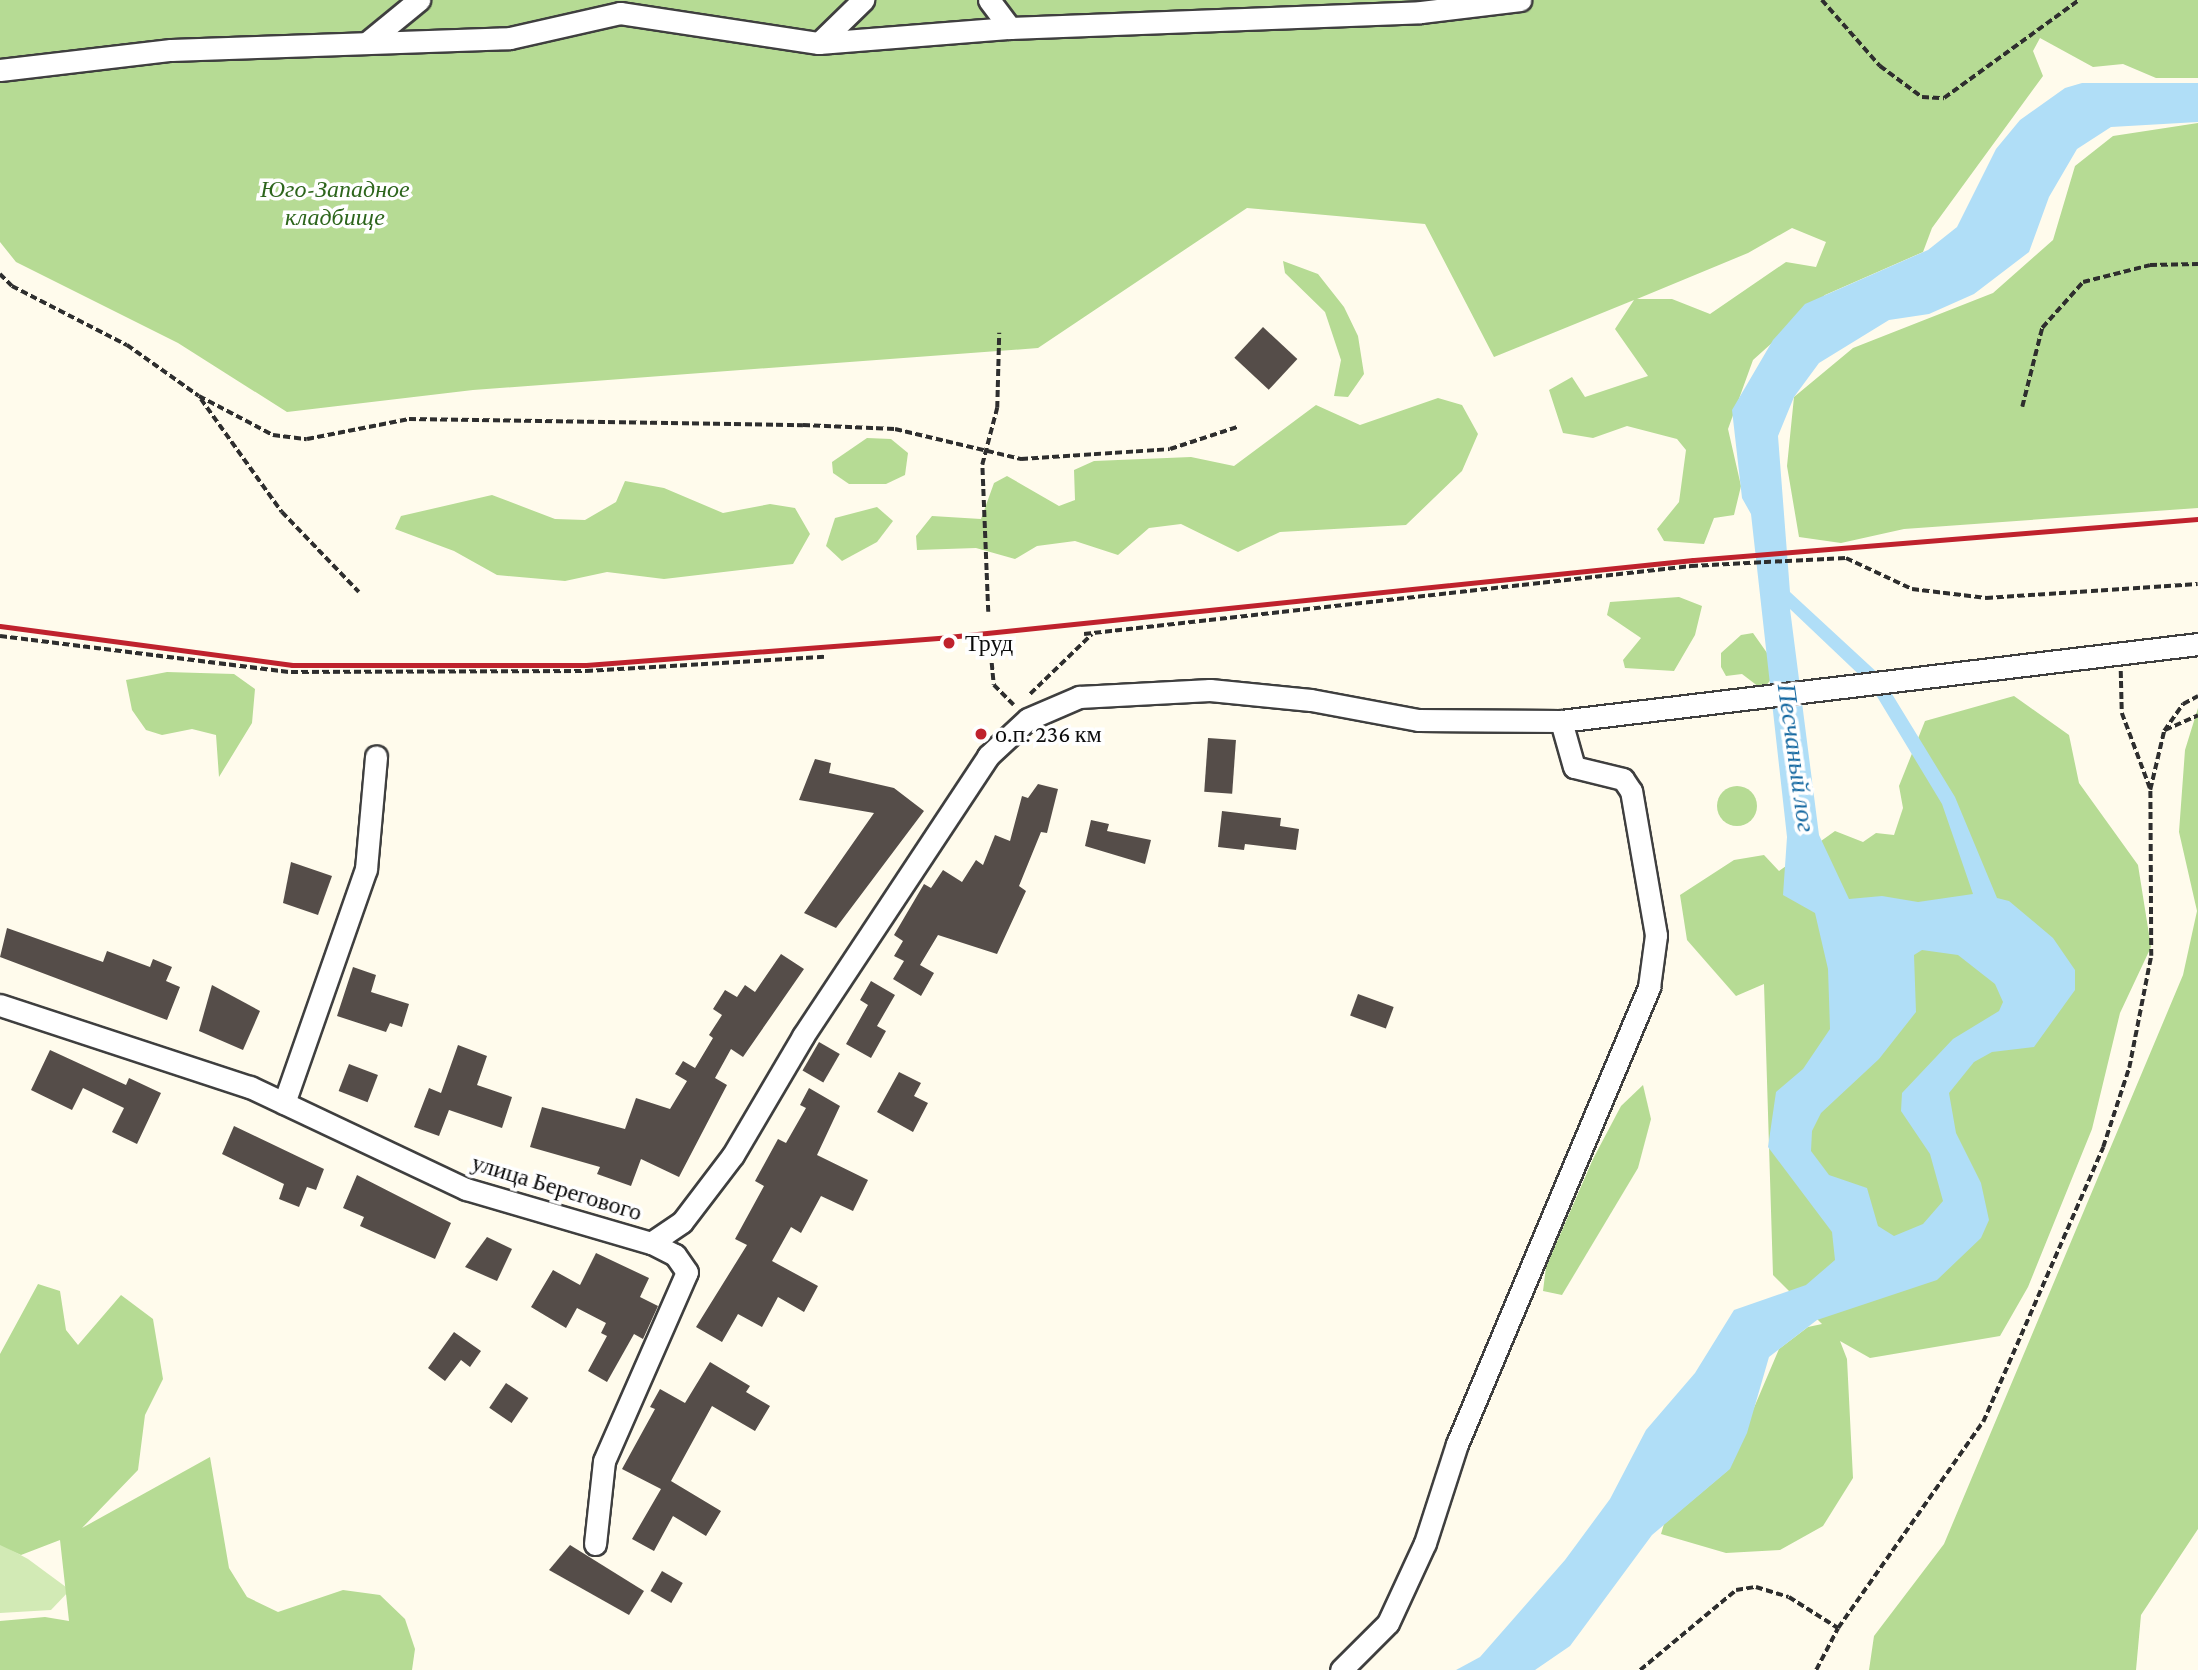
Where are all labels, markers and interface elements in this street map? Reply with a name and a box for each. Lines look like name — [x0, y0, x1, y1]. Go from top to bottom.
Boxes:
park label: Юго-Западное кладбище — [260, 175, 410, 231]
place label: Труд — [965, 629, 1013, 657]
marker: Труд — [939, 633, 959, 653]
water label: Песчаный лог — [1770, 682, 1822, 834]
place label: о.п. 236 км — [995, 720, 1102, 748]
marker: о.п. 236 км — [973, 726, 989, 742]
street label: улица Берегового — [468, 1147, 646, 1227]

